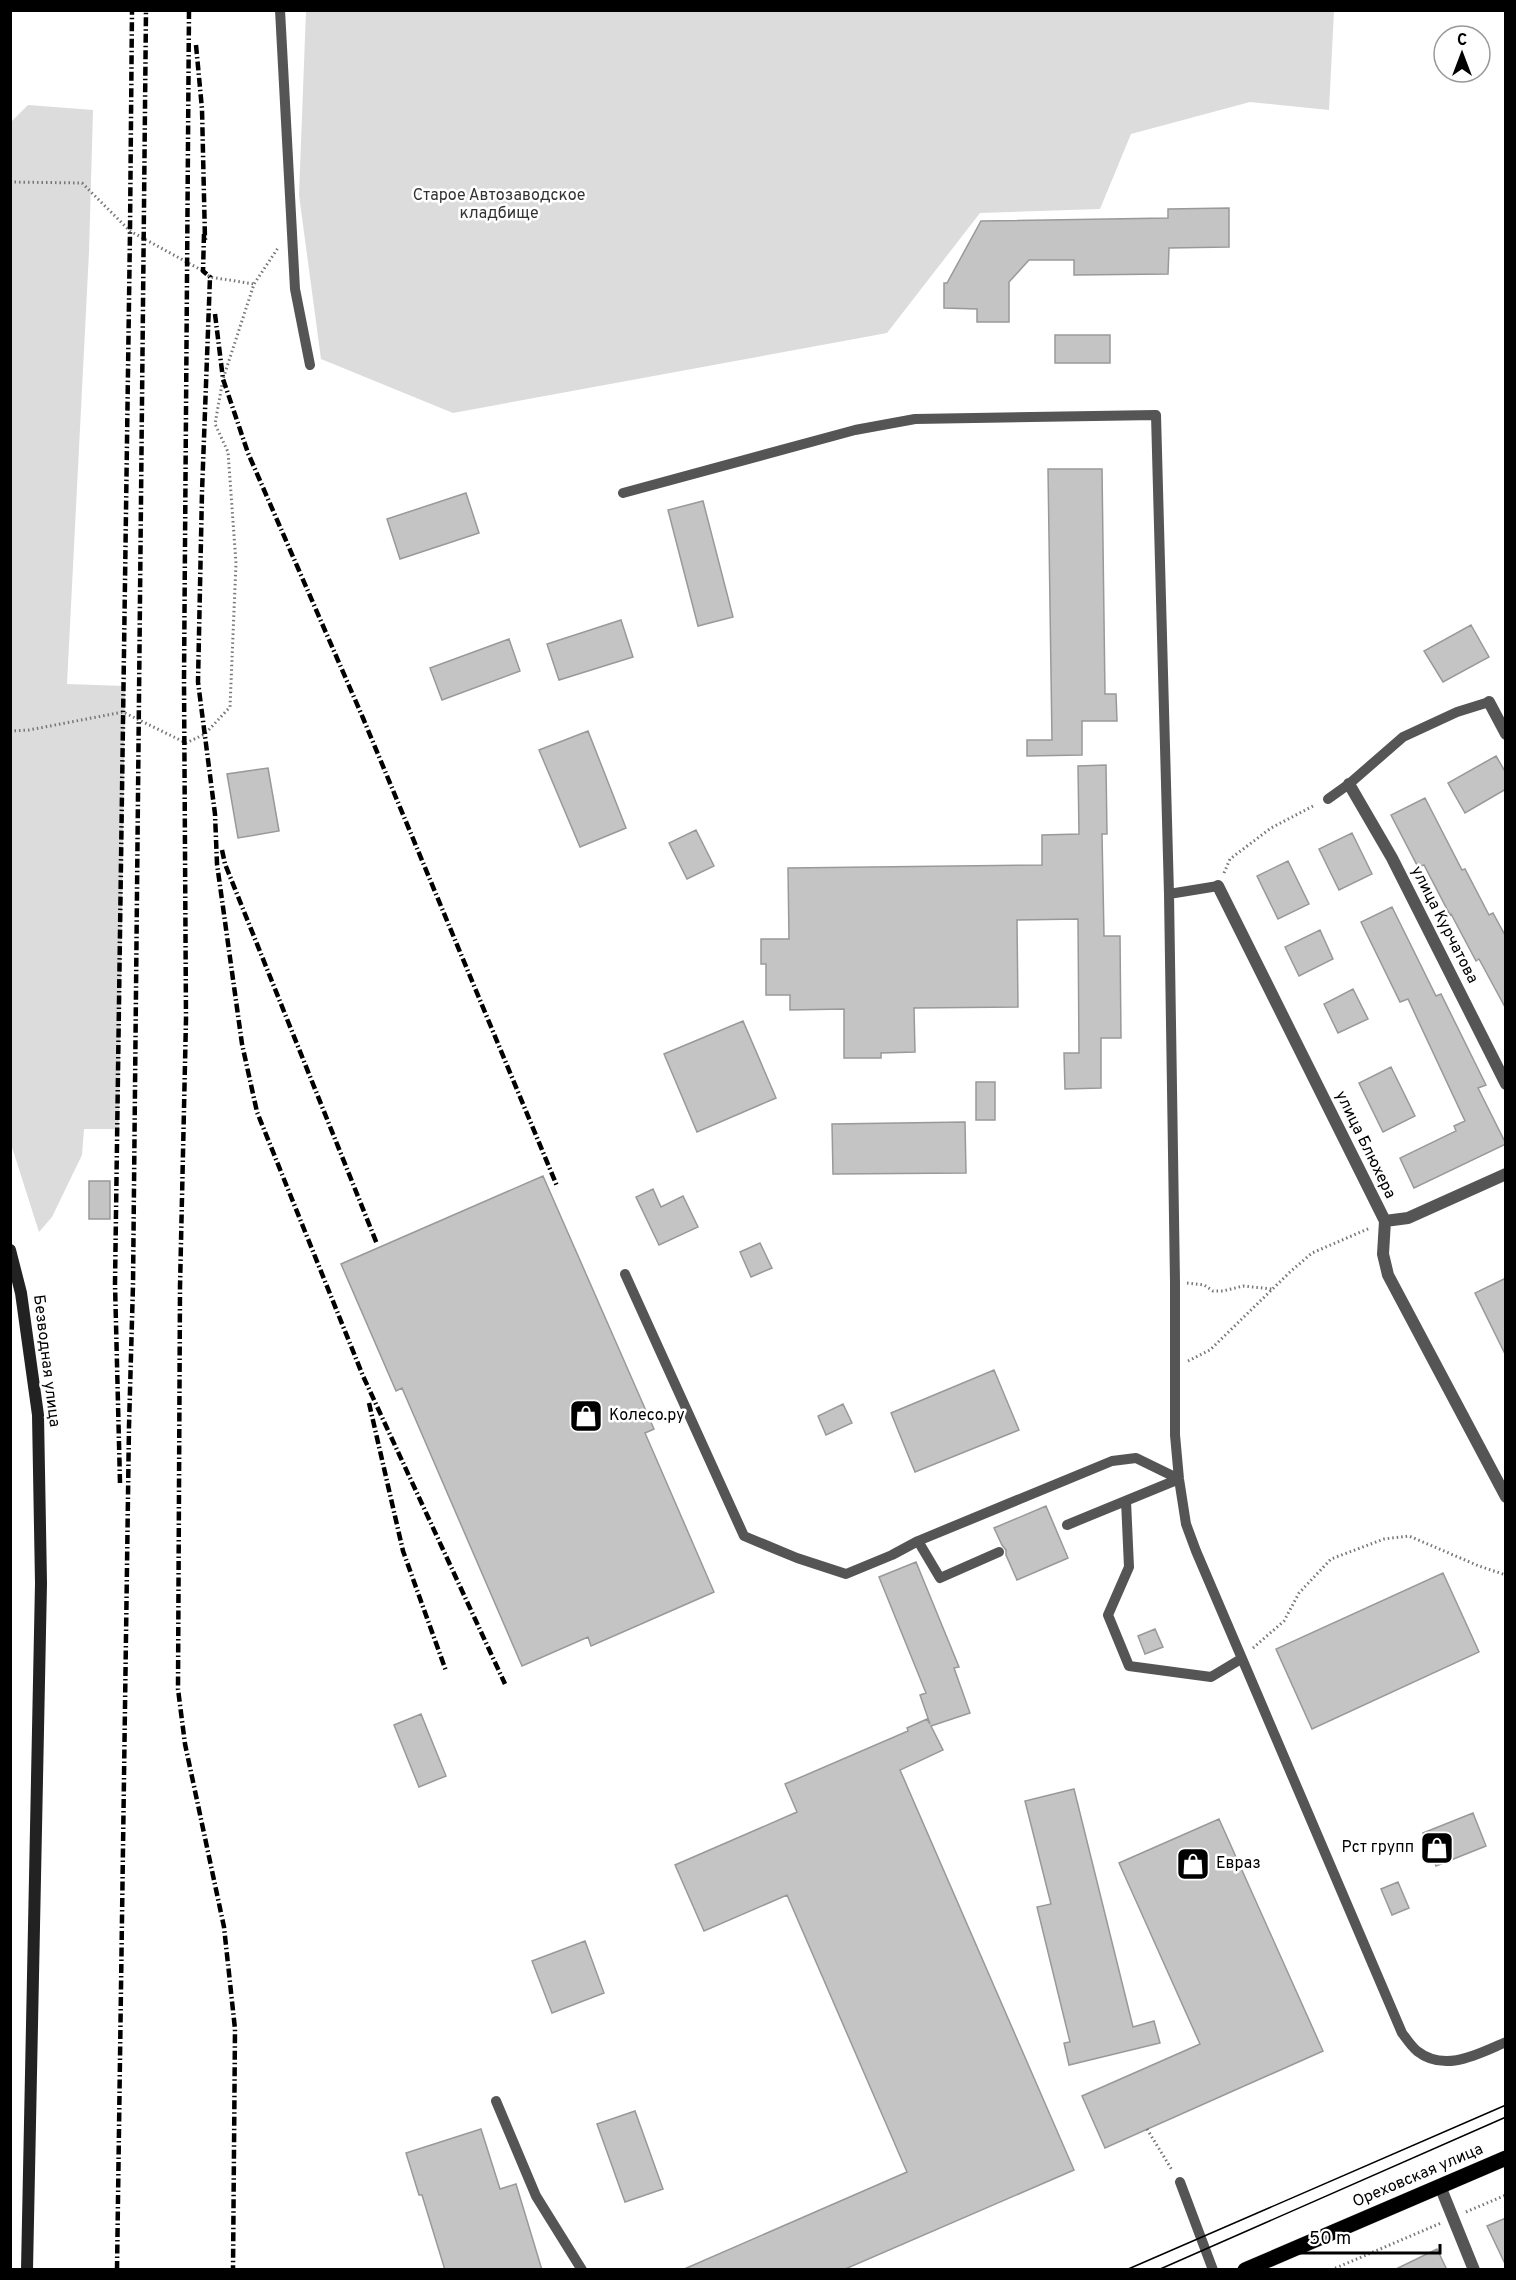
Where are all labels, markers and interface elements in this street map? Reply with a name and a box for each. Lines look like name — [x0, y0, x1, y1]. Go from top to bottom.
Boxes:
north arrow — [1432, 24, 1492, 84]
text: С — [1457, 31, 1467, 51]
park label: Старое Автозаводское кладбище — [413, 186, 585, 224]
street label: улица Курчатова — [1406, 863, 1482, 987]
street label: улица Блюхера — [1330, 1088, 1400, 1202]
street label: Безводная улица — [28, 1294, 64, 1428]
shop icon: Колесо.ру — [568, 1398, 604, 1434]
place label: Колесо.ру — [609, 1406, 685, 1426]
shop icon: Рст групп — [1419, 1830, 1455, 1866]
place label: Рст групп — [1342, 1838, 1414, 1858]
shop icon: Евраз — [1175, 1846, 1211, 1882]
place label: Евраз — [1216, 1854, 1261, 1874]
street label: Ореховская улица — [1350, 2139, 1486, 2213]
scale bar — [1300, 2217, 1440, 2255]
text: 50 m — [1309, 2228, 1351, 2251]

